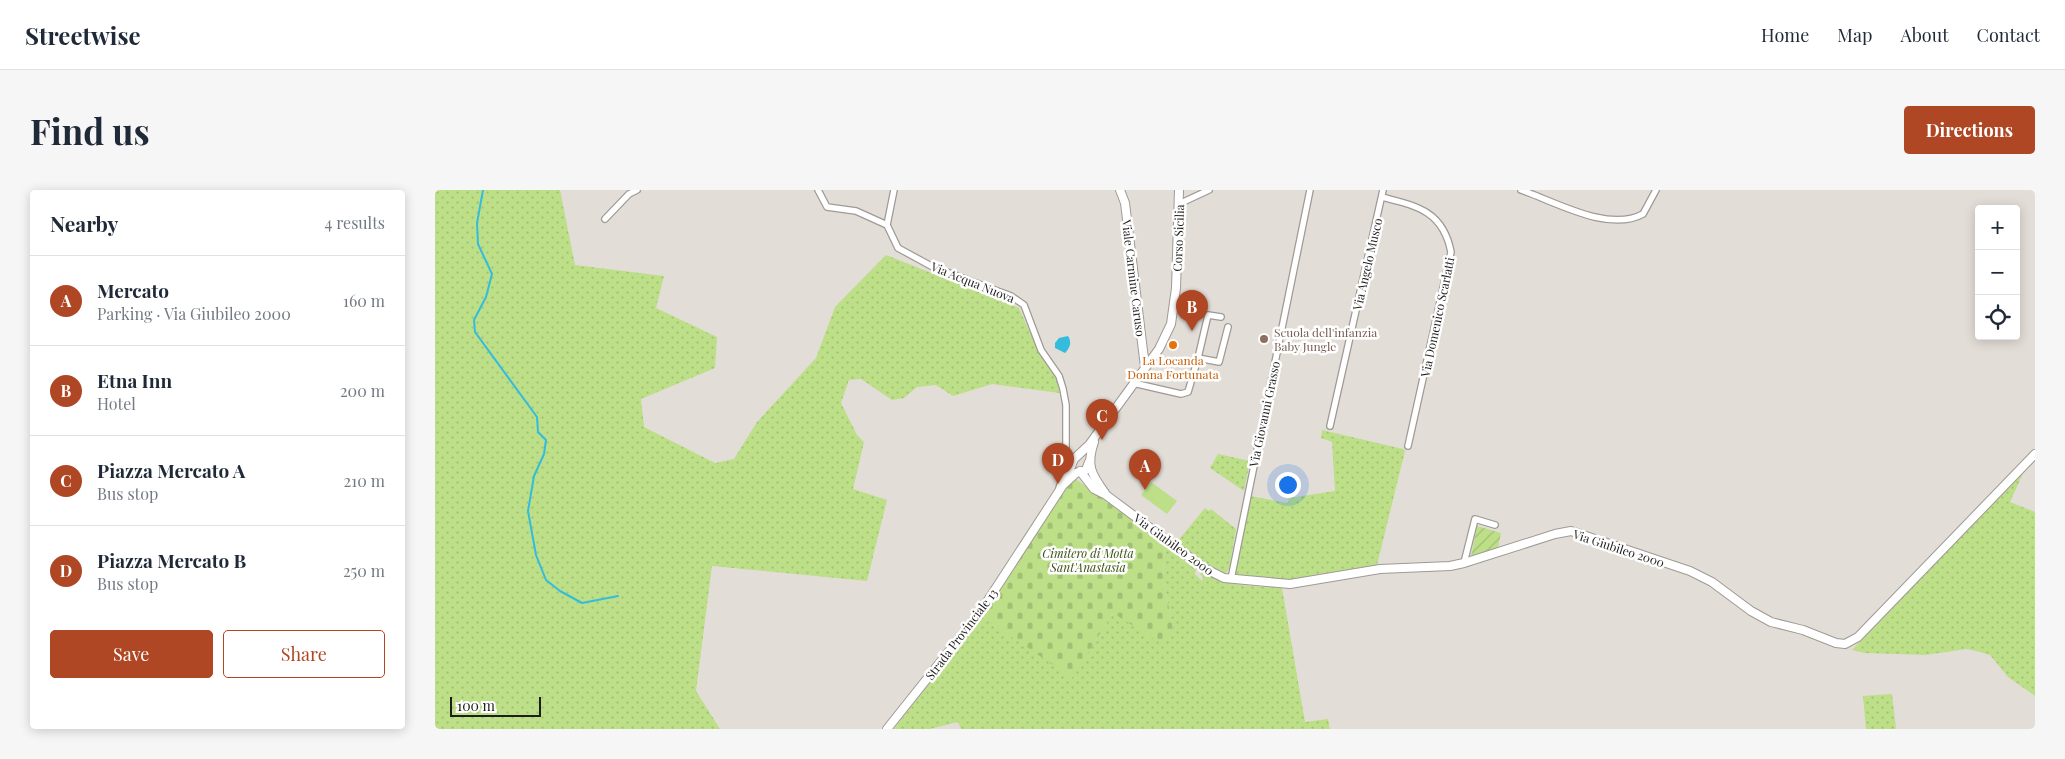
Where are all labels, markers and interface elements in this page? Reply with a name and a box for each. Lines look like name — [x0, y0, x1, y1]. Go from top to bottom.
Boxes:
text: Streetwise — [25, 19, 141, 51]
text: Home — [1761, 23, 1809, 47]
text: Map — [1837, 23, 1872, 47]
text: About — [1900, 23, 1949, 47]
text: Contact — [1977, 23, 2040, 47]
button: Directions — [1904, 106, 2035, 154]
text: Find us — [30, 107, 150, 154]
street label: Corso Sicilia — [1169, 204, 1187, 272]
map controls — [1975, 205, 2020, 340]
button: + — [1975, 205, 2020, 250]
text: Nearby — [50, 209, 119, 237]
text: 4 results — [324, 212, 385, 233]
street label: Via Angelo Musco — [1348, 216, 1385, 313]
street label: Viale Carmine Caruso — [1119, 218, 1149, 338]
button: − — [1975, 250, 2020, 295]
street label: Via Domenico Scarlatti — [1416, 255, 1458, 379]
street label: Via Acqua Nuova — [928, 258, 1017, 306]
text: Mercato — [97, 277, 169, 303]
text: A — [61, 290, 71, 311]
text: 160 m — [343, 290, 385, 311]
pin: B — [1176, 290, 1208, 331]
button: locate — [1975, 295, 2020, 340]
text: Parking · Via Giubileo 2000 — [97, 303, 291, 324]
place label: Scuola dell'infanzia Baby Jungle — [1274, 324, 1377, 354]
marker: Scuola dell'infanzia Baby Jungle — [1258, 333, 1270, 345]
marker: La Locanda Donna Fortunata — [1167, 339, 1179, 351]
place label: La Locanda Donna Fortunata — [1127, 352, 1219, 382]
street label: Via Giovanni Grasso — [1245, 359, 1283, 469]
text: Etna Inn — [97, 367, 172, 393]
text: B — [61, 380, 71, 401]
text: 200 m — [340, 380, 385, 401]
text: Hotel — [97, 393, 136, 414]
pin: C — [1086, 399, 1118, 440]
pin: D — [1042, 443, 1074, 484]
pin: A — [1129, 449, 1161, 490]
text: Piazza Mercato A — [97, 457, 246, 483]
text: C — [60, 470, 72, 491]
text: 210 m — [344, 470, 385, 491]
your location — [1275, 472, 1301, 498]
text: Bus stop — [97, 483, 158, 504]
street label: Via Giubileo 2000 — [1130, 509, 1217, 578]
street label: Via Giubileo 2000 — [1570, 525, 1667, 570]
park label: Cimitero di Motta Sant'Anastasia — [1042, 545, 1134, 575]
text: Piazza Mercato B — [97, 547, 246, 573]
text: D — [60, 560, 72, 581]
text: 250 m — [343, 560, 385, 581]
text: Bus stop — [97, 573, 158, 594]
street label: Strada Provinciale 13 — [921, 585, 1001, 683]
button: Save — [50, 630, 213, 678]
button: Share — [223, 630, 385, 678]
scale bar — [450, 694, 541, 717]
text: 100 m — [457, 696, 495, 715]

